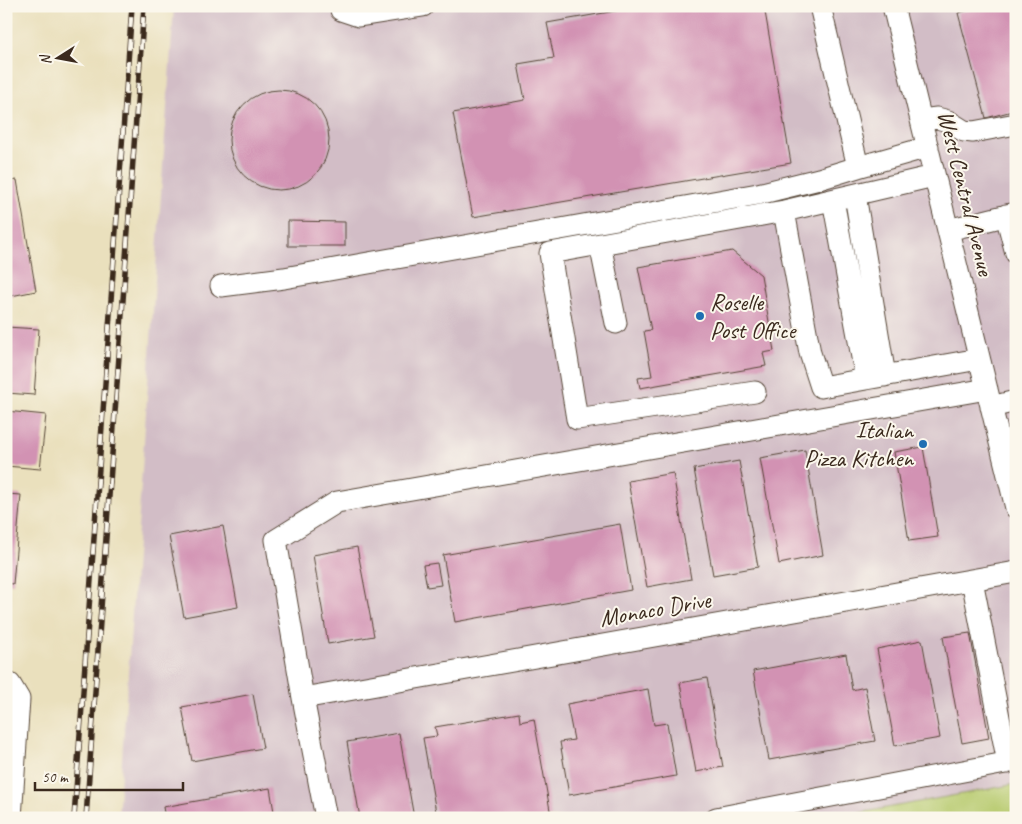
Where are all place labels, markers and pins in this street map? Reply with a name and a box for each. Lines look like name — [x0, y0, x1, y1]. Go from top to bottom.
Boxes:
place label: Roselle Post Office — [710, 287, 797, 345]
marker: Roselle Post Office — [694, 310, 706, 322]
place label: Italian Pizza Kitchen — [804, 415, 914, 473]
marker: Italian Pizza Kitchen — [917, 438, 929, 450]

